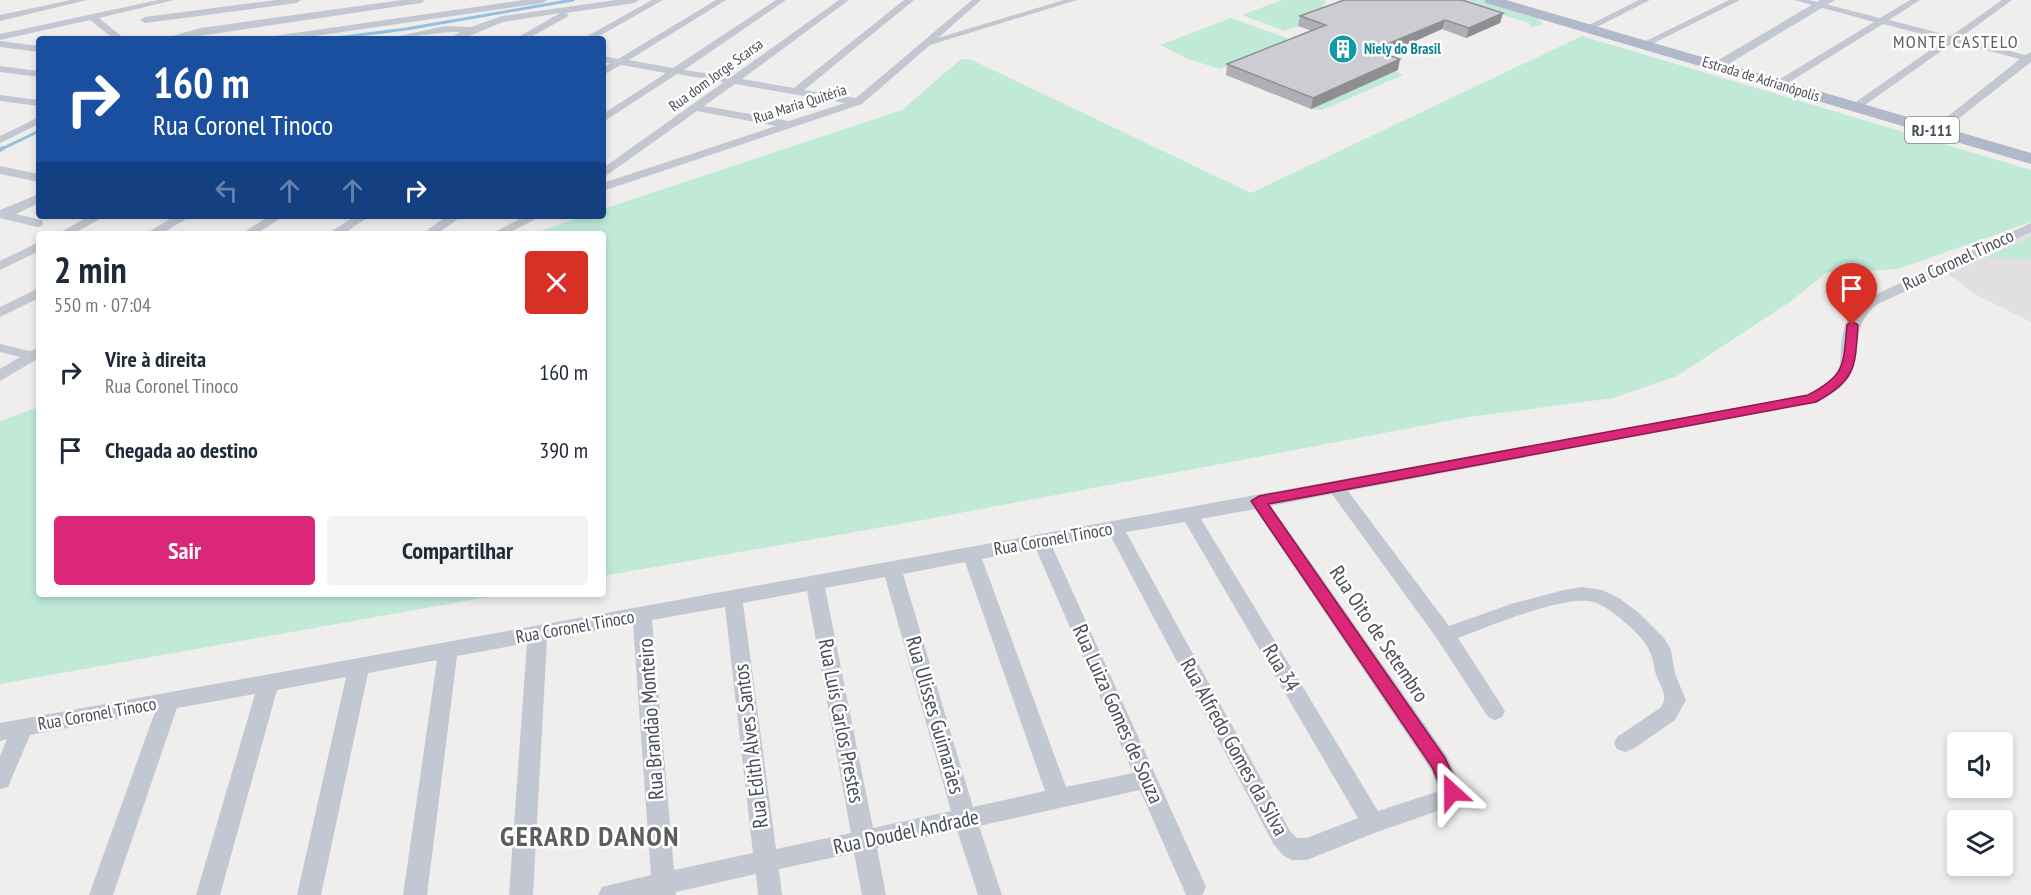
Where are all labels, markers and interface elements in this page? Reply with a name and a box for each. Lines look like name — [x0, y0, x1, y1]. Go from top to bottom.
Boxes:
district label: MONTE CASTELO — [1893, 30, 2019, 53]
building icon: Niely do Brasil — [1327, 33, 1359, 65]
street label: Rua dom Jorge Scarsa — [665, 34, 767, 115]
place label: Niely do Brasil — [1364, 39, 1441, 58]
street label: Estrada de Adrianópolis — [1700, 52, 1822, 105]
text: 160 m — [153, 55, 250, 110]
icon: right — [54, 60, 132, 138]
street label: Rua Maria Quitéria — [751, 80, 849, 127]
text: Rua Coronel Tinoco — [153, 108, 333, 142]
road number: RJ-111 — [1905, 117, 1959, 143]
icon: left — [210, 174, 243, 207]
icon: ahead — [273, 174, 306, 207]
icon: ahead — [336, 174, 369, 207]
icon: right — [399, 174, 432, 207]
street label: Rua Coronel Tinoco — [1899, 224, 2017, 295]
text: 2 min — [54, 246, 127, 293]
button: close — [525, 251, 588, 314]
pin — [1826, 263, 1877, 325]
icon: arrive — [1835, 272, 1868, 305]
text: 550 m · 07:04 — [54, 292, 151, 318]
text: Vire à direita — [105, 345, 206, 373]
icon: right — [54, 356, 87, 389]
text: 160 m — [539, 358, 588, 386]
text: Rua Coronel Tinoco — [105, 373, 238, 399]
icon: arrive — [54, 434, 87, 467]
text: Chegada ao destino — [105, 436, 258, 464]
text: 390 m — [539, 436, 588, 464]
button: Sair — [54, 516, 315, 585]
button: Compartilhar — [327, 516, 588, 585]
street label: Rua Coronel Tinoco — [992, 517, 1114, 560]
street label: Rua Oito de Setembro — [1324, 560, 1435, 707]
street label: Rua Coronel Tinoco — [514, 605, 636, 648]
street label: Rua Luiza Gomes de Souza — [1067, 620, 1170, 808]
street label: Rua Ulisses Guimarães — [900, 633, 971, 797]
street label: Rua Brandão Monteiro — [631, 637, 670, 801]
street label: Rua Luís Carlos Prestes — [812, 637, 871, 805]
street label: Rua 34 — [1257, 639, 1306, 697]
street label: Rua Alfredo Gomes da Silva — [1174, 653, 1294, 840]
street label: Rua Edith Alves Santos — [727, 662, 774, 830]
street label: Rua Coronel Tinoco — [36, 692, 158, 735]
map controls — [1947, 732, 2013, 876]
button: sound — [1947, 732, 2013, 798]
position arrow — [1420, 760, 1484, 824]
street label: Rua Doudel Andrade — [831, 803, 981, 860]
button: layers — [1947, 810, 2013, 876]
district label: GERARD DANON — [500, 817, 680, 854]

